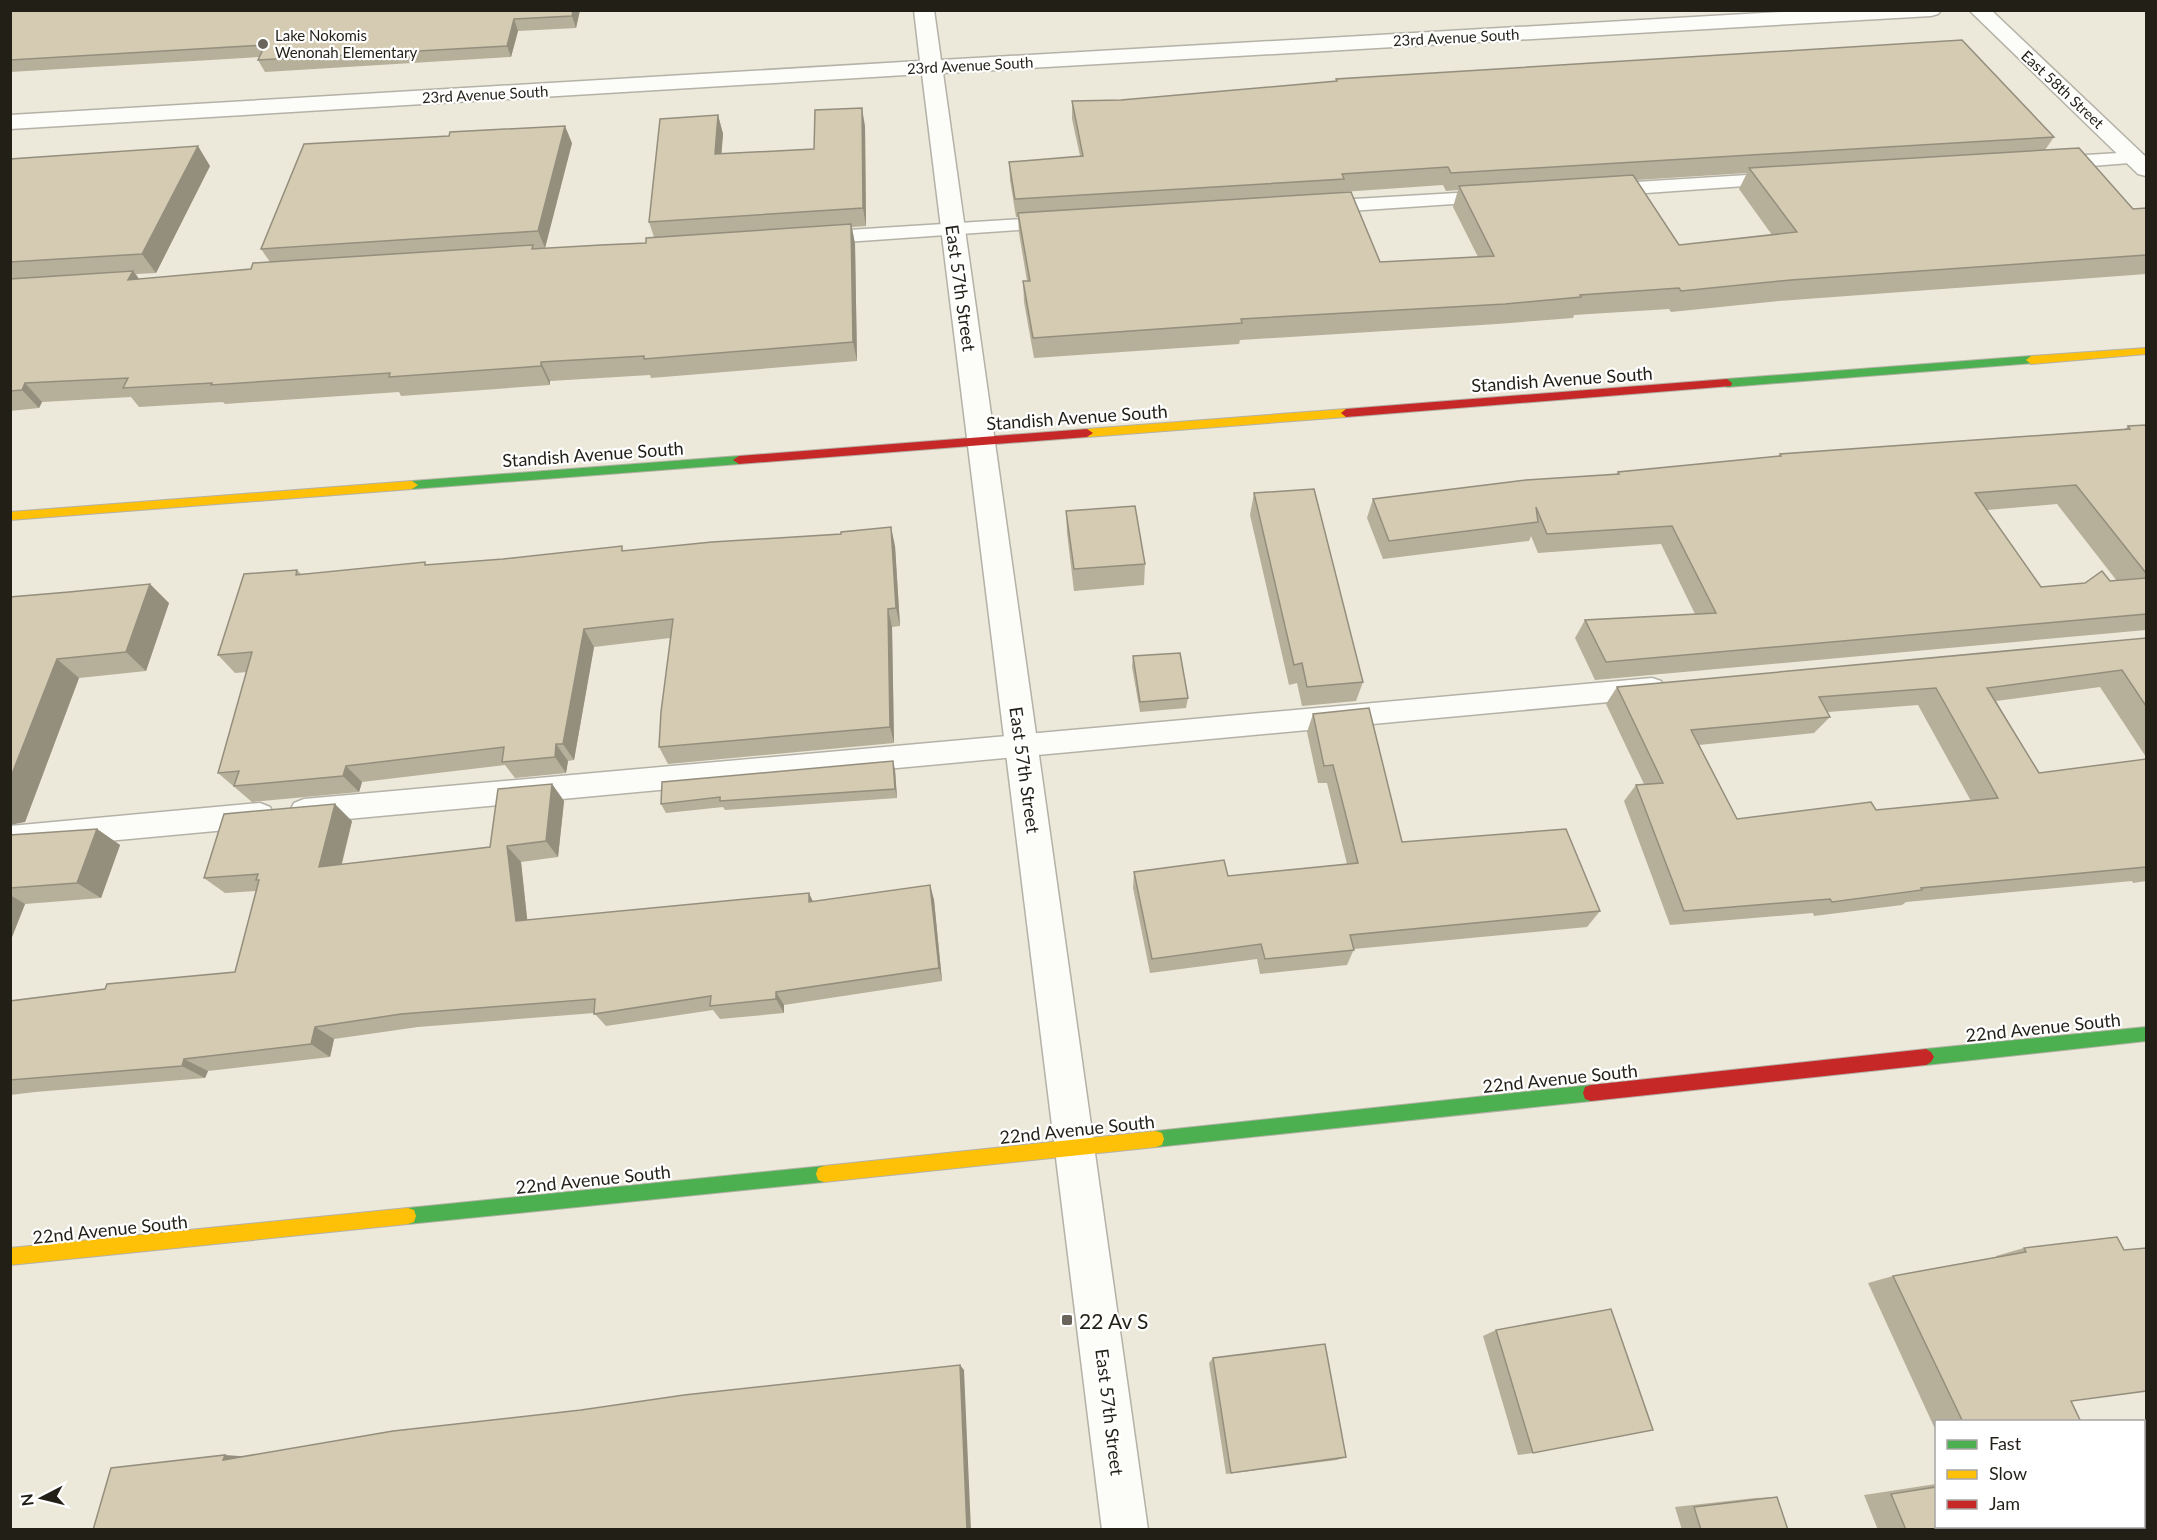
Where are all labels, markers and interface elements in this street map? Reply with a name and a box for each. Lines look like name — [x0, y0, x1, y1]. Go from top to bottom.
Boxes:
street label: 23rd Avenue South — [1392, 25, 1520, 49]
place label: Lake Nokomis Wenonah Elementary — [275, 26, 417, 61]
marker: Lake Nokomis Wenonah Elementary — [256, 37, 270, 51]
street label: East 58th Street — [2018, 46, 2108, 132]
street label: 23rd Avenue South — [906, 53, 1034, 77]
street label: 23rd Avenue South — [421, 82, 549, 106]
street label: East 57th Street — [941, 223, 981, 353]
street label: Standish Avenue South — [1471, 362, 1653, 396]
street label: Standish Avenue South — [986, 400, 1168, 434]
street label: Standish Avenue South — [502, 437, 684, 471]
street label: East 57th Street — [1005, 705, 1045, 835]
street label: 22nd Avenue South — [1964, 1008, 2122, 1046]
street label: 22nd Avenue South — [1481, 1059, 1639, 1097]
street label: 22nd Avenue South — [998, 1110, 1156, 1148]
street label: 22nd Avenue South — [514, 1160, 672, 1198]
street label: 22nd Avenue South — [31, 1210, 189, 1248]
place label: 22 Av S — [1079, 1308, 1149, 1333]
marker: 22 Av S — [1060, 1313, 1074, 1327]
street label: East 57th Street — [1091, 1347, 1129, 1477]
legend — [1935, 1420, 2145, 1528]
text: Fast — [1989, 1432, 2022, 1454]
text: Slow — [1989, 1462, 2027, 1484]
north arrow — [12, 1468, 72, 1528]
text: Jam — [1989, 1492, 2020, 1514]
text: N — [16, 1493, 37, 1507]

